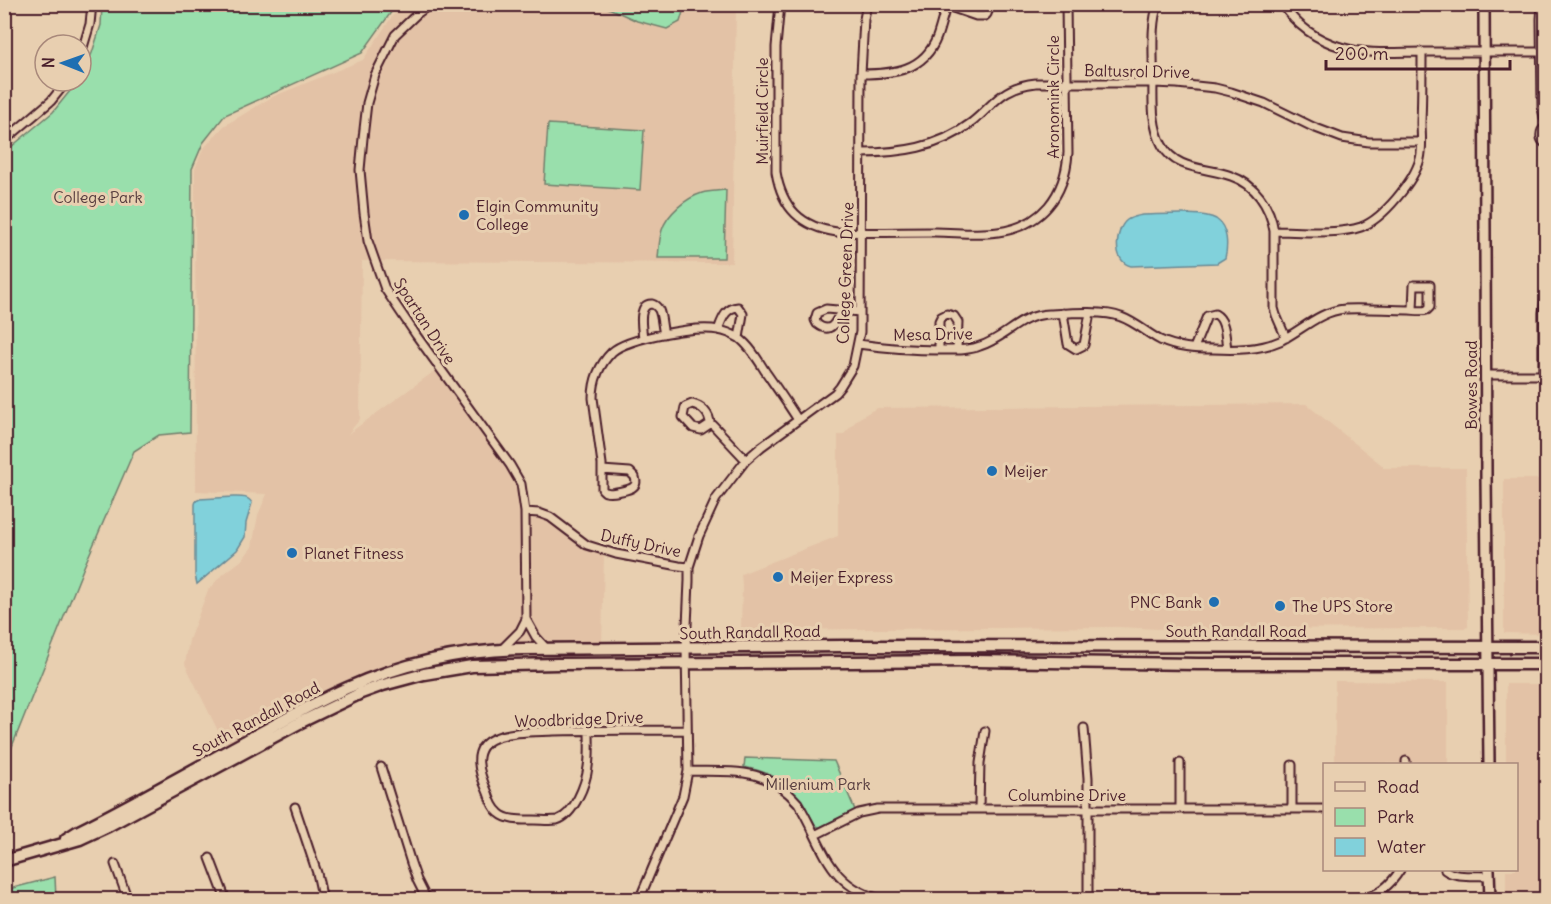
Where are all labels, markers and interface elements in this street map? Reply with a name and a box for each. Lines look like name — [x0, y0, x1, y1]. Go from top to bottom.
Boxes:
north arrow — [33, 33, 93, 93]
scale bar — [1326, 33, 1510, 71]
street label: Aronomink Circle — [1043, 35, 1063, 159]
text: 200 m — [1335, 42, 1389, 65]
text: N — [38, 57, 58, 68]
street label: Muirfield Circle — [752, 57, 772, 165]
street label: Baltusrol Drive — [1084, 60, 1190, 82]
park label: College Park — [53, 187, 143, 207]
place label: Elgin Community College — [476, 196, 599, 234]
street label: College Green Drive — [833, 202, 857, 344]
marker: Elgin Community College — [457, 208, 471, 222]
street label: Spartan Drive — [390, 274, 460, 368]
street label: Mesa Drive — [893, 323, 973, 345]
street label: Bowes Road — [1461, 340, 1481, 430]
place label: Meijer — [1004, 461, 1048, 481]
marker: Meijer — [985, 464, 999, 478]
street label: Duffy Drive — [599, 525, 683, 561]
place label: Planet Fitness — [304, 543, 404, 563]
marker: Planet Fitness — [285, 546, 299, 560]
place label: Meijer Express — [790, 567, 893, 587]
marker: Meijer Express — [771, 570, 785, 584]
place label: PNC Bank — [1130, 592, 1202, 612]
marker: PNC Bank — [1207, 595, 1221, 609]
place label: The UPS Store — [1292, 596, 1393, 616]
marker: The UPS Store — [1273, 599, 1287, 613]
street label: South Randall Road — [679, 621, 821, 643]
street label: South Randall Road — [1165, 621, 1307, 641]
street label: South Randall Road — [189, 677, 323, 761]
street label: Woodbridge Drive — [514, 707, 644, 731]
legend — [1323, 763, 1518, 871]
park label: Millenium Park — [765, 774, 871, 794]
text: Road — [1377, 775, 1420, 798]
street label: Columbine Drive — [1008, 785, 1126, 805]
text: Park — [1377, 805, 1414, 828]
text: Water — [1377, 835, 1427, 858]

